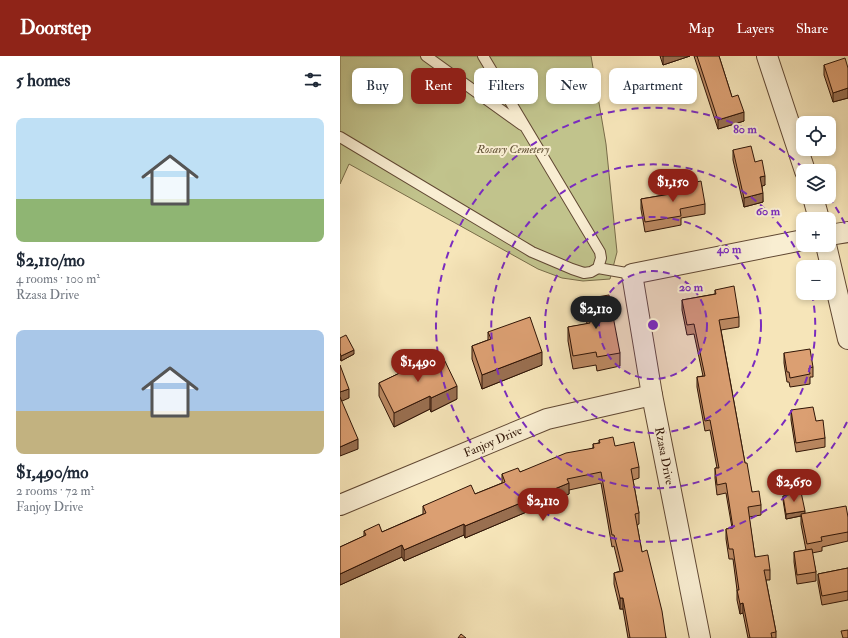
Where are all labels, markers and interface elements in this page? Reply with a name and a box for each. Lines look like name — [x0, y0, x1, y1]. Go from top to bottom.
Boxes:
text: Doorstep — [20, 16, 91, 40]
text: Map — [688, 20, 714, 37]
text: Layers — [736, 20, 774, 37]
text: Share — [796, 20, 828, 37]
chip: Buy — [352, 68, 403, 104]
chip: Rent — [411, 68, 466, 104]
chip: Filters — [474, 68, 538, 104]
chip: New — [546, 68, 601, 104]
chip: Apartment — [609, 68, 697, 104]
icon: filters — [302, 69, 324, 91]
text: 5 homes — [16, 70, 70, 91]
map controls — [796, 116, 836, 300]
button: locate — [796, 116, 836, 156]
text: 80 m — [733, 122, 757, 137]
park label: Rosary Cemetery — [476, 142, 550, 157]
icon: home — [134, 144, 206, 216]
button: layers — [796, 164, 836, 204]
pin: $1,150 — [640, 169, 706, 203]
text: $1,150 — [657, 174, 689, 190]
text: 60 m — [756, 204, 781, 219]
button: + — [796, 212, 836, 252]
text: 40 m — [716, 242, 742, 257]
text: $2,110/mo — [16, 250, 85, 271]
button: − — [796, 260, 836, 300]
text: 4 rooms · 100 m² — [16, 271, 100, 287]
text: 20 m — [679, 280, 704, 295]
text: Rzasa Drive — [16, 287, 79, 303]
pin: $2,110 — [563, 296, 629, 330]
text: $2,110 — [580, 301, 612, 317]
centre of rings — [646, 318, 660, 332]
pin: $1,490 — [385, 349, 451, 383]
text: $1,490 — [400, 354, 436, 370]
icon: home — [134, 356, 206, 428]
street label: Fanjoy Drive — [461, 423, 525, 461]
street label: Rzasa Drive — [651, 426, 677, 486]
text: $1,490/mo — [16, 462, 88, 483]
pin: $2,650 — [761, 469, 827, 503]
text: $2,650 — [776, 474, 812, 490]
text: 2 rooms · 72 m² — [16, 483, 94, 499]
pin: $2,110 — [510, 488, 576, 522]
text: $2,110 — [527, 493, 559, 509]
text: Fanjoy Drive — [16, 499, 83, 515]

